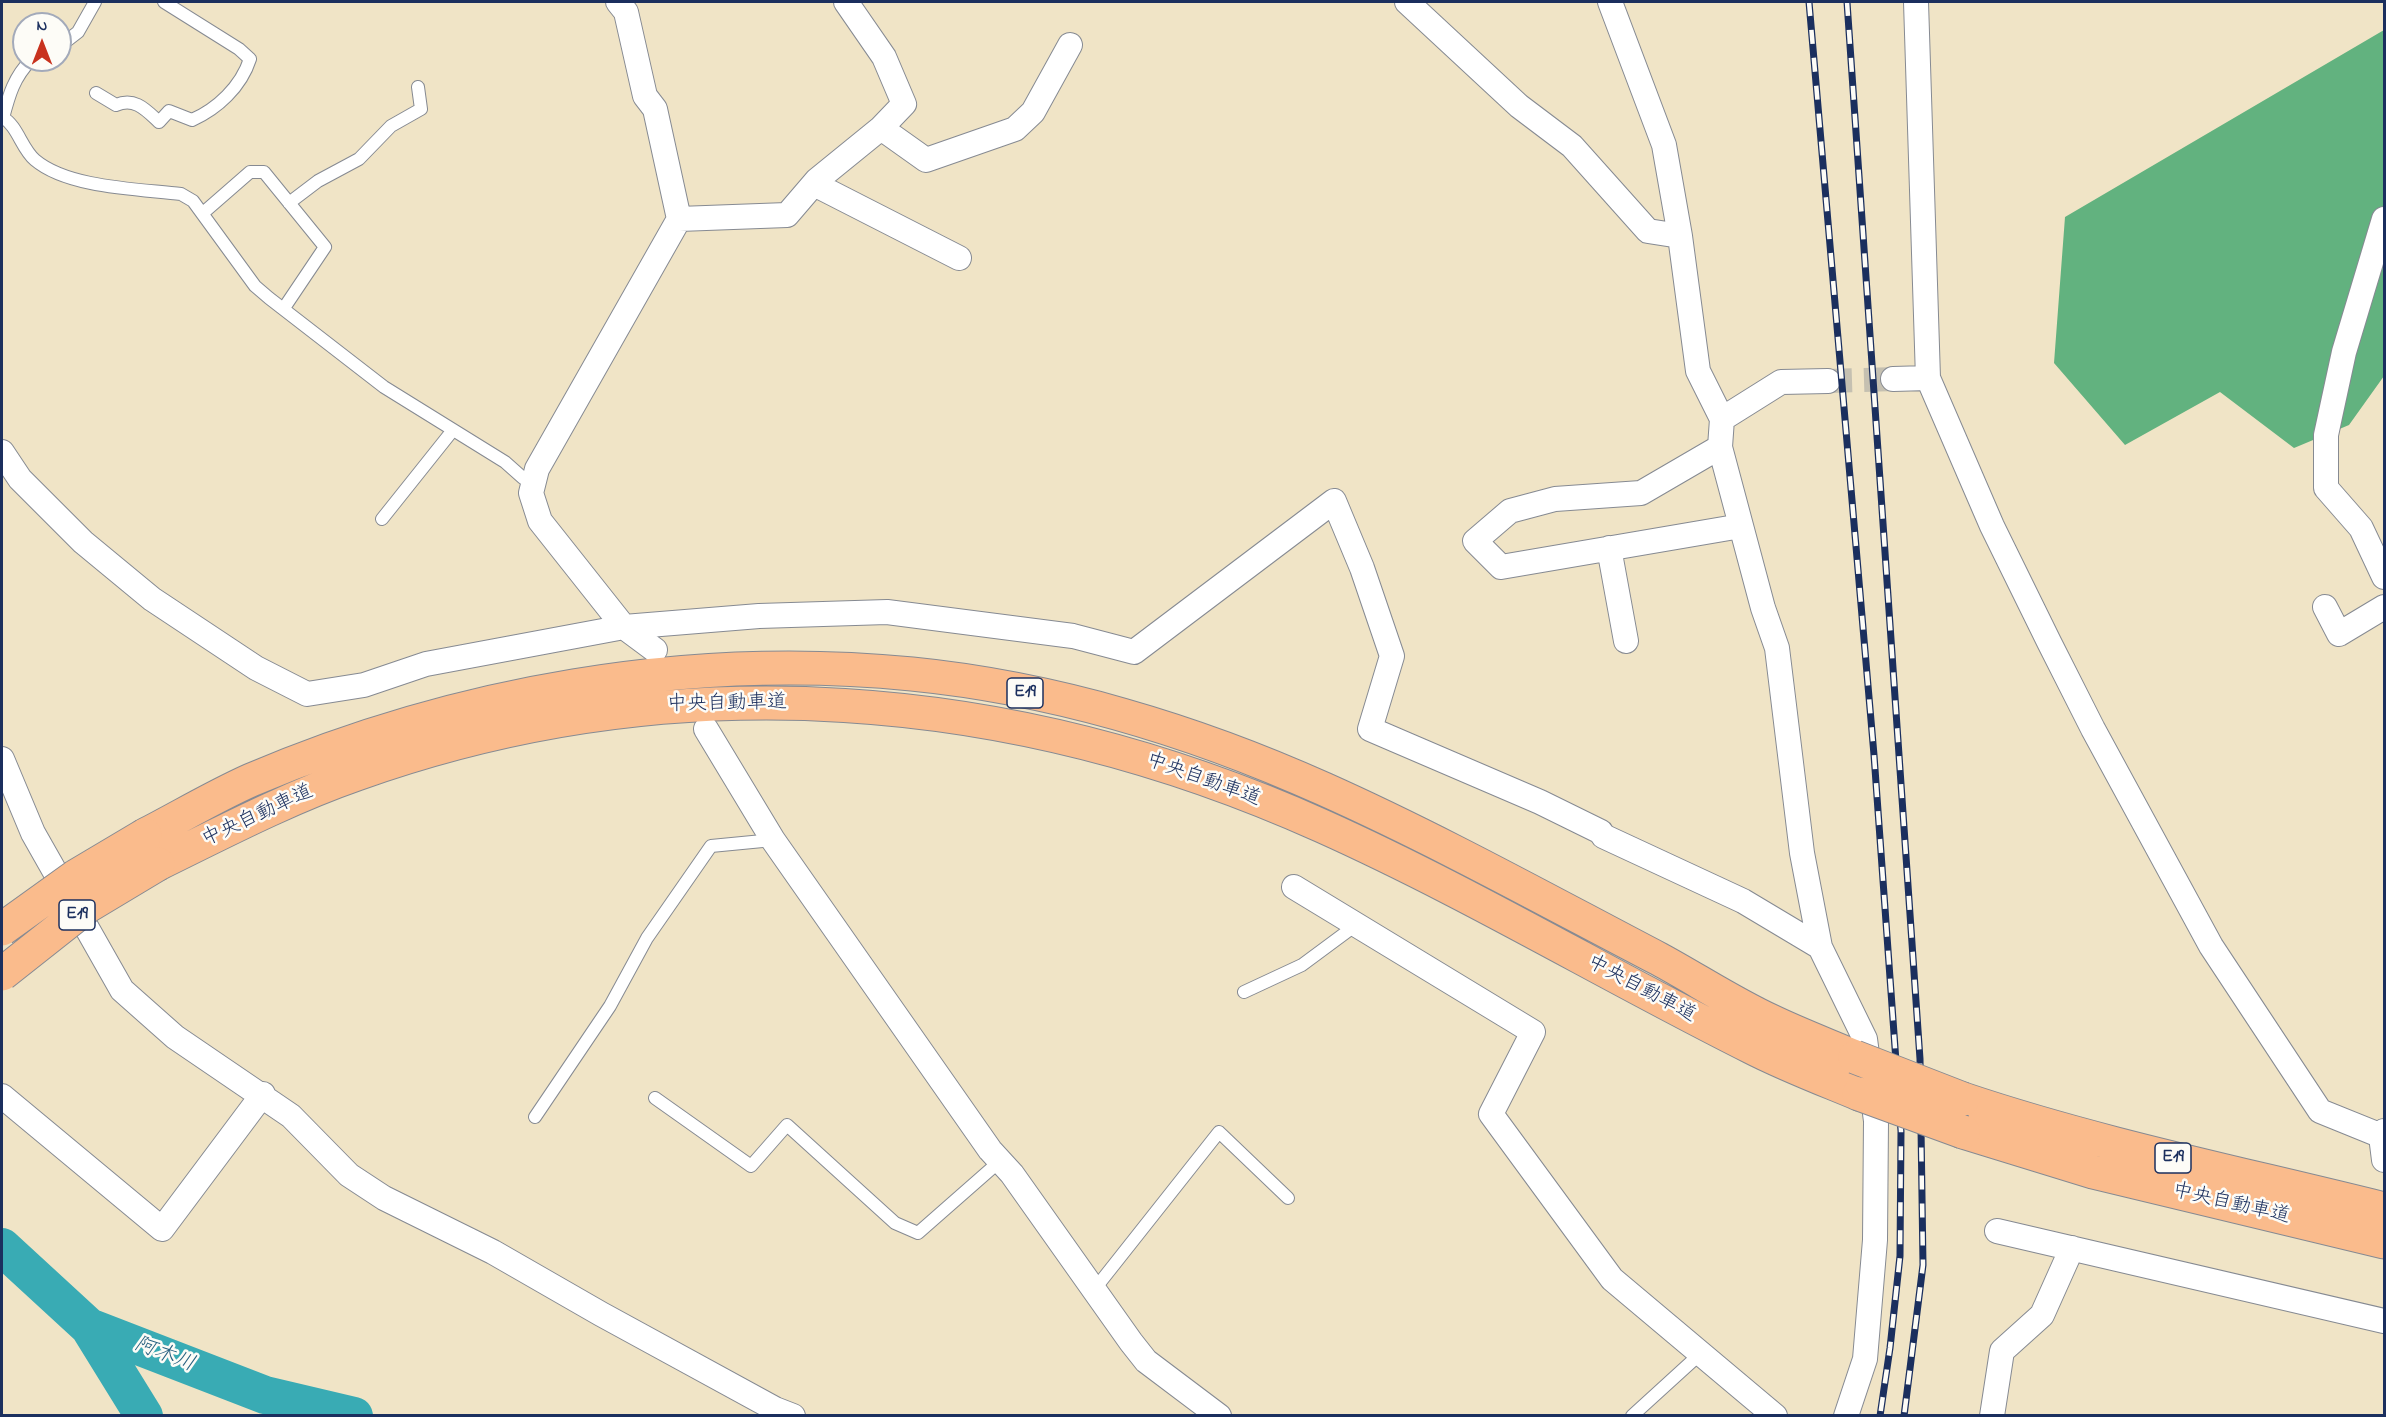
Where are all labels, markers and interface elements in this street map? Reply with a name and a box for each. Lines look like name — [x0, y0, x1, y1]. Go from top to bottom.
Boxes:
north arrow — [12, 12, 72, 72]
text: N — [37, 14, 47, 38]
road number: E19 — [1007, 678, 1043, 708]
street label: 中央自動車道 — [667, 692, 787, 718]
street label: 中央自動車道 — [1143, 749, 1263, 813]
street label: 中央自動車道 — [199, 781, 317, 853]
road number: E19 — [59, 900, 95, 930]
street label: 中央自動車道 — [1582, 951, 1700, 1029]
road number: E19 — [2155, 1143, 2191, 1173]
street label: 中央自動車道 — [2170, 1180, 2292, 1230]
water label: 阿木川 — [130, 1333, 198, 1379]

